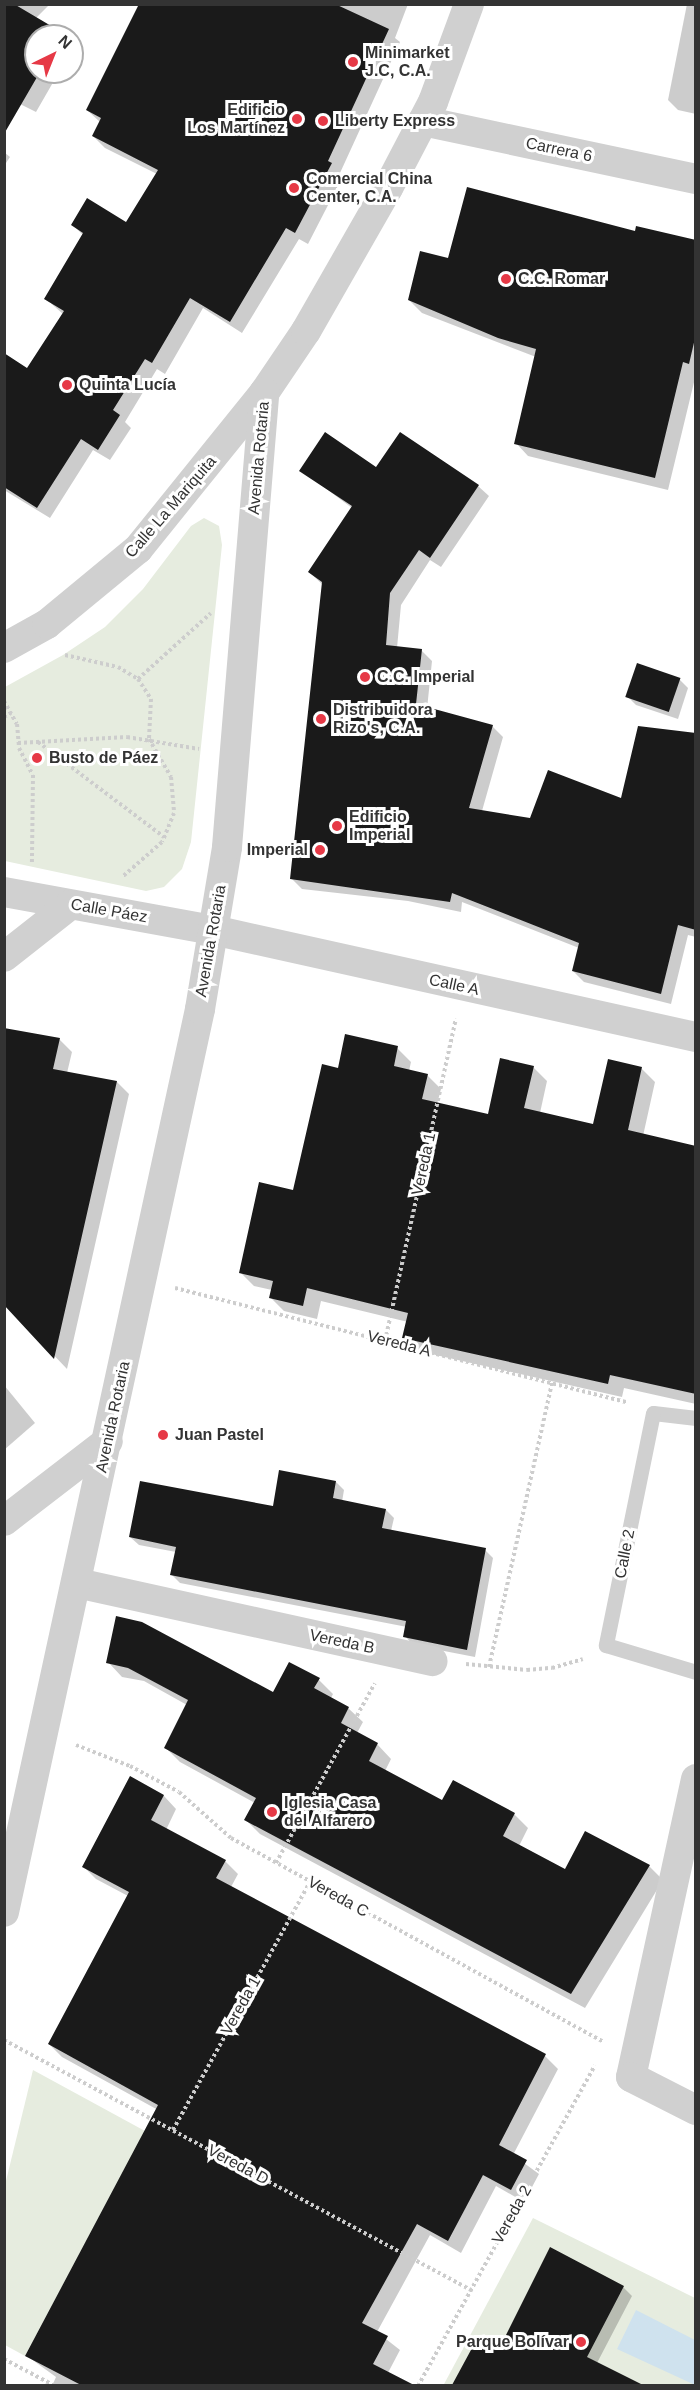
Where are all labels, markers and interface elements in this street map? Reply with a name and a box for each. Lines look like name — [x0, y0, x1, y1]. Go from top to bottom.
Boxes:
north arrow — [24, 24, 84, 84]
text: N — [55, 32, 75, 52]
place label: Minimarket J.C, C.A. — [365, 43, 449, 81]
marker: Minimarket J.C, C.A. — [346, 55, 360, 69]
place label: Edificio Los Martínez — [187, 100, 285, 138]
place label: Liberty Express — [335, 111, 455, 131]
marker: Edificio Los Martínez — [290, 112, 304, 126]
marker: Liberty Express — [316, 114, 330, 128]
street label: Carrera 6 — [524, 134, 594, 166]
place label: Comercial China Center, C.A. — [306, 169, 432, 207]
marker: Comercial China Center, C.A. — [287, 181, 301, 195]
place label: C.C. Romar — [518, 269, 605, 289]
marker: C.C. Romar — [499, 272, 513, 286]
place label: Quinta Lucía — [79, 375, 176, 395]
marker: Quinta Lucía — [60, 378, 74, 392]
street label: Avenida Rotaria — [244, 401, 274, 515]
street label: Calle La Mariquita — [121, 452, 221, 562]
place label: C.C. Imperial — [377, 667, 475, 687]
marker: C.C. Imperial — [358, 670, 372, 684]
place label: Distribuidora Rizo's, C.A. — [333, 700, 433, 738]
marker: Distribuidora Rizo's, C.A. — [314, 712, 328, 726]
place label: Busto de Páez — [49, 748, 158, 768]
marker: Busto de Páez — [30, 751, 44, 765]
place label: Edificio Imperial — [349, 807, 410, 845]
marker: Edificio Imperial — [330, 819, 344, 833]
place label: Imperial — [247, 840, 308, 860]
marker: Imperial — [313, 843, 327, 857]
street label: Avenida Rotaria — [192, 883, 230, 999]
street label: Calle Páez — [69, 895, 149, 927]
street label: Calle A — [427, 970, 481, 1000]
street label: Vereda 1 — [408, 1131, 440, 1197]
street label: Vereda A — [365, 1327, 433, 1361]
street label: Avenida Rotaria — [92, 1359, 134, 1475]
place label: Juan Pastel — [175, 1425, 264, 1445]
marker: Juan Pastel — [156, 1428, 170, 1442]
street label: Calle 2 — [611, 1528, 639, 1580]
street label: Vereda B — [308, 1626, 376, 1658]
place label: Iglesia Casa del Alfarero — [284, 1793, 376, 1831]
marker: Iglesia Casa del Alfarero — [265, 1805, 279, 1819]
street label: Vereda C — [304, 1872, 372, 1922]
street label: Vereda 1 — [217, 1973, 265, 2039]
street label: Vereda D — [204, 2141, 272, 2189]
street label: Vereda 2 — [488, 2182, 536, 2248]
place label: Parque Bolívar — [456, 2332, 569, 2352]
marker: Parque Bolívar — [574, 2335, 588, 2349]

